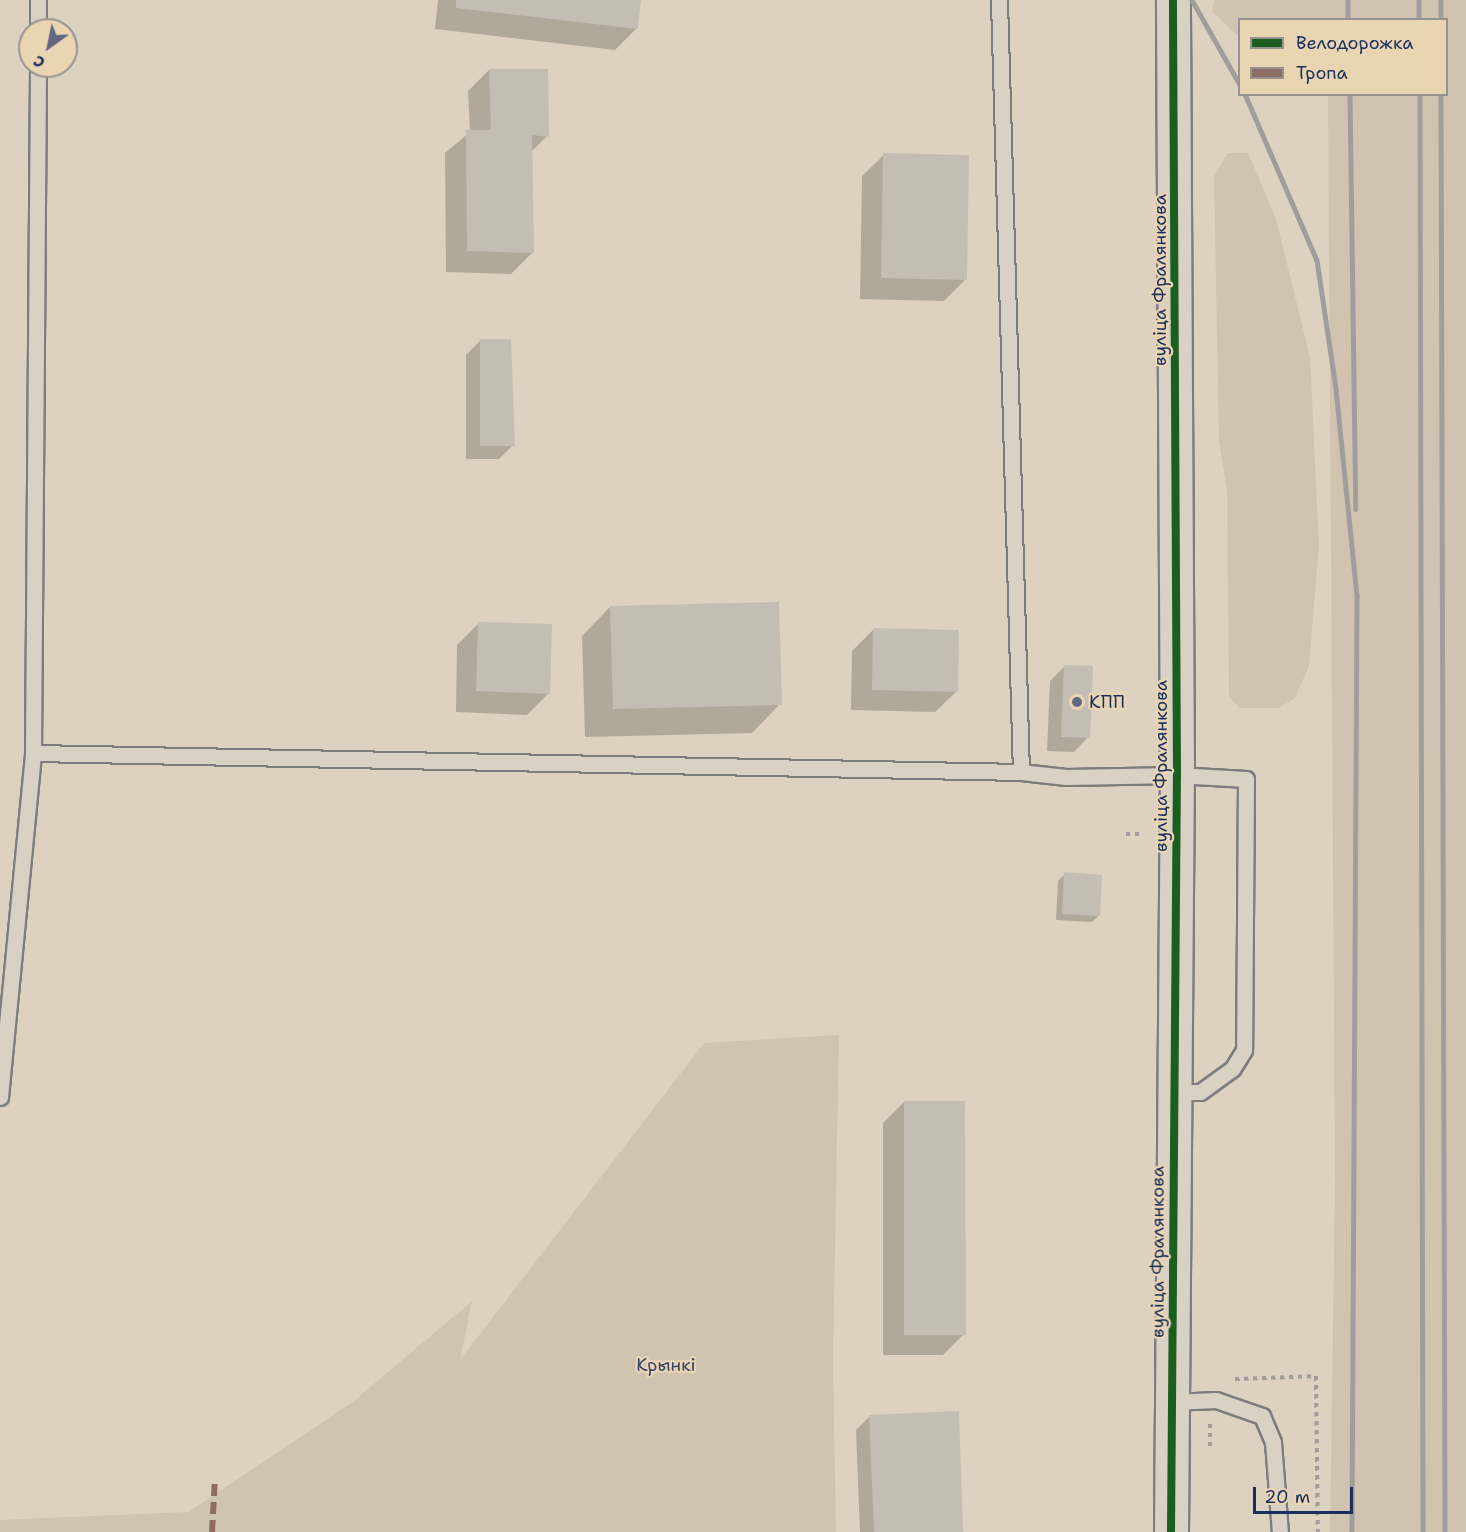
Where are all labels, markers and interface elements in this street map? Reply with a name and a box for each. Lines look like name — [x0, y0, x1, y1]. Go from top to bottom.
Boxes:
north arrow — [18, 18, 78, 78]
legend — [1238, 18, 1448, 96]
text: Велодорожка — [1296, 31, 1414, 55]
text: С — [29, 50, 49, 73]
text: Тропа — [1296, 61, 1348, 85]
street label: вуліца Фралянкова — [1149, 194, 1171, 366]
street label: вуліца Фралянкова — [1150, 680, 1172, 852]
place label: КПП — [1089, 691, 1125, 713]
marker: КПП — [1070, 695, 1084, 709]
street label: вуліца Фралянкова — [1147, 1166, 1169, 1338]
park label: Крынкі — [636, 1354, 696, 1376]
scale bar — [1256, 1475, 1356, 1513]
text: 20 m — [1264, 1485, 1310, 1509]

